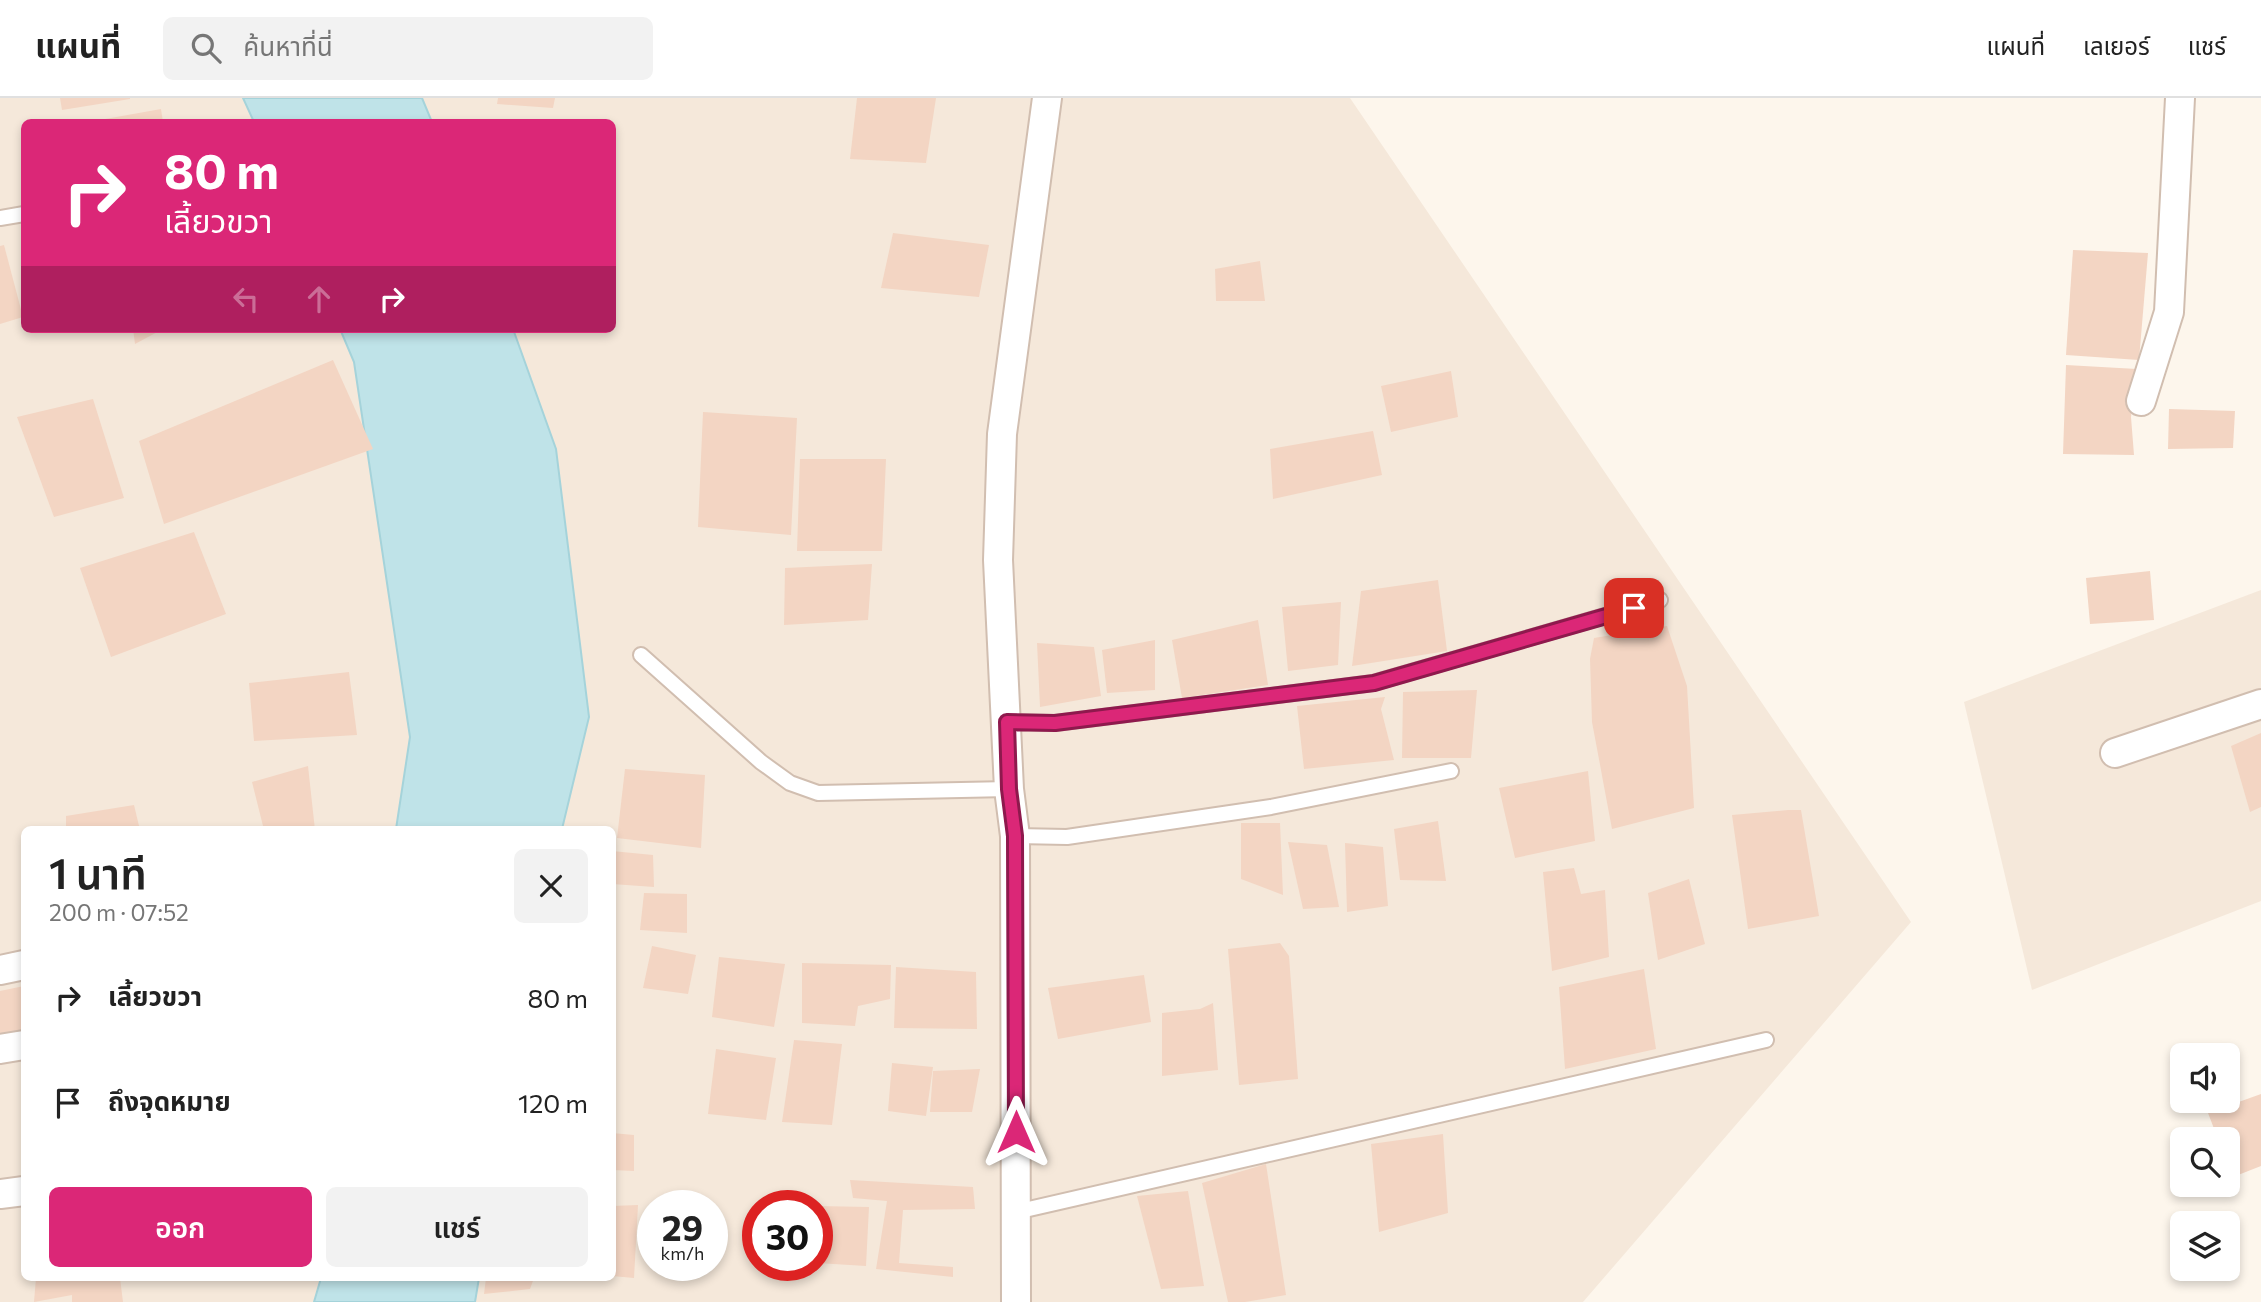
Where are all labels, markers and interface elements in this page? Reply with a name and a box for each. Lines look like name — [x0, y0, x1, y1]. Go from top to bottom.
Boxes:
search box — [163, 17, 653, 80]
text: แผนที่ — [35, 24, 121, 65]
icon: search — [187, 29, 225, 67]
text: ค้นหาที่นี่ — [243, 30, 333, 61]
text: แผนที่ — [1987, 31, 2045, 60]
text: เลเยอร์ — [2083, 31, 2150, 60]
text: แชร์ — [2188, 31, 2226, 60]
text: 80 m — [164, 139, 279, 199]
icon: right — [49, 147, 140, 238]
text: เลี้ยวขวา — [164, 200, 272, 240]
icon: left — [227, 280, 265, 318]
icon: ahead — [300, 280, 338, 318]
icon: right — [373, 280, 411, 318]
pin — [1604, 578, 1664, 638]
icon: arrive — [1615, 589, 1653, 627]
text: 1 นาที — [49, 846, 147, 898]
button: close — [514, 849, 588, 923]
text: 200 m · 07:52 — [49, 898, 189, 926]
icon: right — [49, 979, 87, 1017]
text: เลี้ยวขวา — [108, 980, 202, 1011]
text: 80 m — [528, 982, 588, 1013]
map controls — [2170, 1043, 2240, 1281]
button: sound — [2170, 1043, 2240, 1113]
icon: arrive — [49, 1084, 87, 1122]
text: ถึงจุดหมาย — [108, 1085, 231, 1116]
text: 120 m — [518, 1087, 588, 1118]
position arrow — [979, 1095, 1053, 1169]
button: search — [2170, 1127, 2240, 1197]
button: ออก — [49, 1187, 312, 1267]
button: แชร์ — [326, 1187, 588, 1267]
speed limit sign: 30 — [742, 1190, 833, 1281]
text: 29 — [662, 1205, 703, 1248]
button: layers — [2170, 1211, 2240, 1281]
text: km/h — [661, 1242, 704, 1264]

